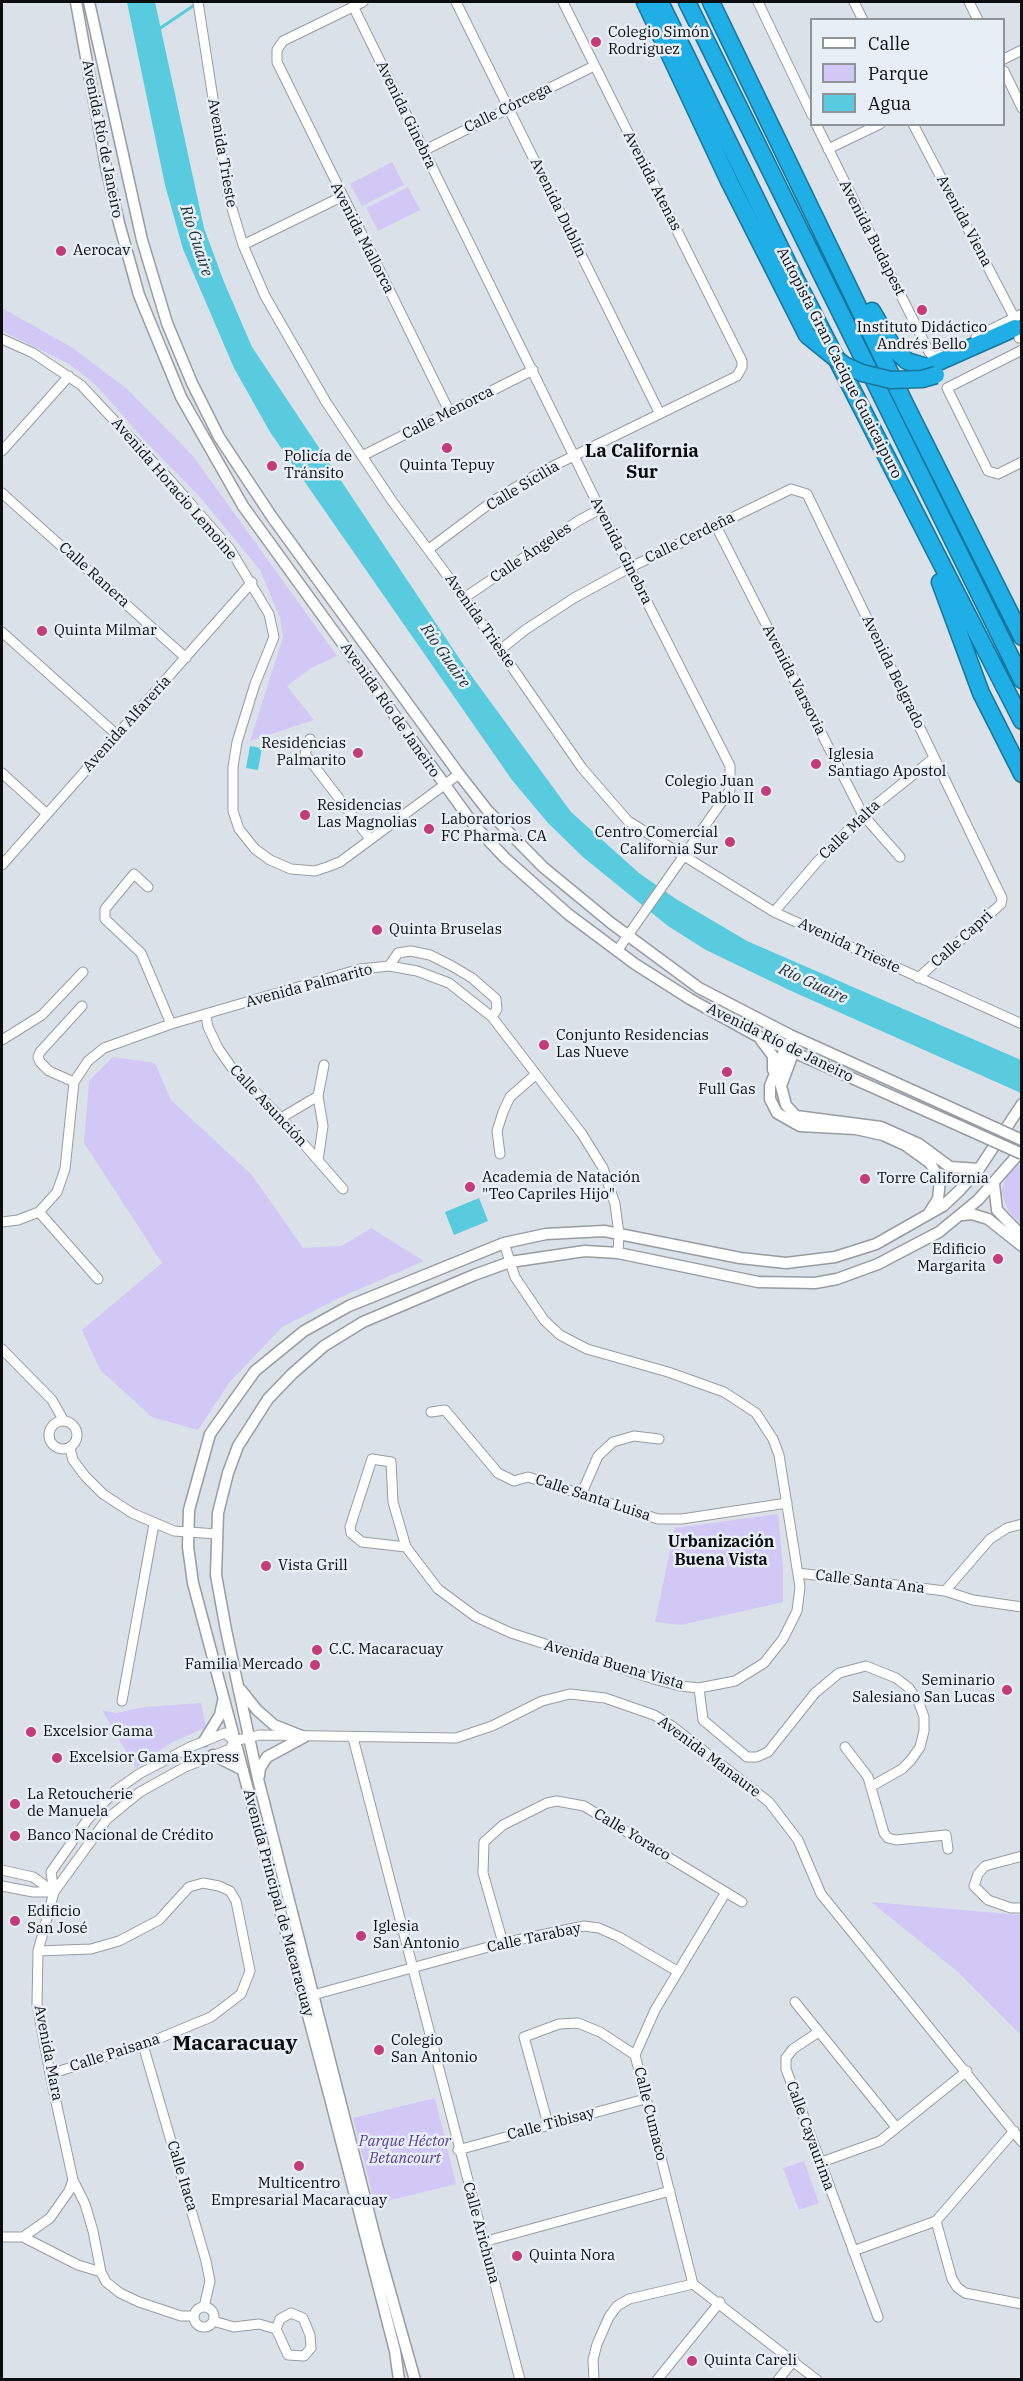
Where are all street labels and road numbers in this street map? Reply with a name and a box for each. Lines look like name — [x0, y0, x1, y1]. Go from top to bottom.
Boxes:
street label: Avenida Río de Janeiro — [78, 58, 126, 220]
street label: Avenida Ginebra — [372, 58, 440, 172]
street label: Calle Córcega — [461, 79, 555, 137]
street label: Avenida Trieste — [204, 97, 240, 209]
street label: Avenida Atenas — [619, 128, 685, 234]
street label: Avenida Dublín — [526, 155, 590, 261]
street label: Avenida Viena — [932, 172, 996, 270]
street label: Avenida Budapest — [835, 177, 909, 299]
street label: Avenida Mallorca — [326, 179, 398, 297]
street label: Autopista Gran Cacique Guaicaipuro — [773, 244, 905, 482]
street label: Calle Menorca — [399, 382, 497, 444]
street label: Avenida Horacio Lemoine — [107, 414, 241, 564]
street label: Calle Sicilia — [483, 457, 563, 515]
street label: Avenida Ginebra — [586, 494, 656, 608]
street label: Calle Cerdeña — [642, 509, 738, 567]
street label: Calle Ángeles — [487, 519, 575, 587]
street label: Calle Ranera — [55, 539, 133, 611]
street label: Avenida Trieste — [441, 571, 519, 671]
street label: Avenida Belgrado — [858, 612, 928, 732]
street label: Avenida Varsovia — [758, 622, 830, 738]
street label: Avenida Río de Janeiro — [337, 639, 443, 781]
street label: Avenida Alfarería — [79, 672, 175, 776]
street label: Calle Malta — [816, 797, 884, 863]
street label: Calle Capri — [928, 907, 996, 971]
street label: Avenida Trieste — [795, 915, 903, 977]
street label: Avenida Palmarito — [244, 960, 374, 1012]
street label: Avenida Río de Janeiro — [704, 1000, 856, 1086]
street label: Calle Asunción — [226, 1061, 310, 1151]
street label: Calle Santa Luisa — [533, 1471, 653, 1525]
street label: Calle Santa Ana — [814, 1566, 926, 1598]
street label: Avenida Buena Vista — [542, 1636, 686, 1694]
street label: Avenida Manaure — [654, 1713, 764, 1801]
street label: Avenida Principal de Macaracuay — [239, 1787, 317, 2019]
street label: Calle Yoraco — [590, 1805, 674, 1865]
street label: Calle Tarabay — [485, 1919, 583, 1957]
street label: Avenida Mara — [30, 2004, 66, 2102]
street label: Calle Paisana — [68, 2030, 162, 2076]
street label: Calle Cumaco — [630, 2065, 670, 2163]
street label: Calle Cayaurima — [782, 2079, 838, 2193]
street label: Calle Tibisay — [505, 2104, 597, 2144]
street label: Calle Itaca — [163, 2139, 201, 2213]
street label: Calle Arichuna — [459, 2180, 503, 2286]

